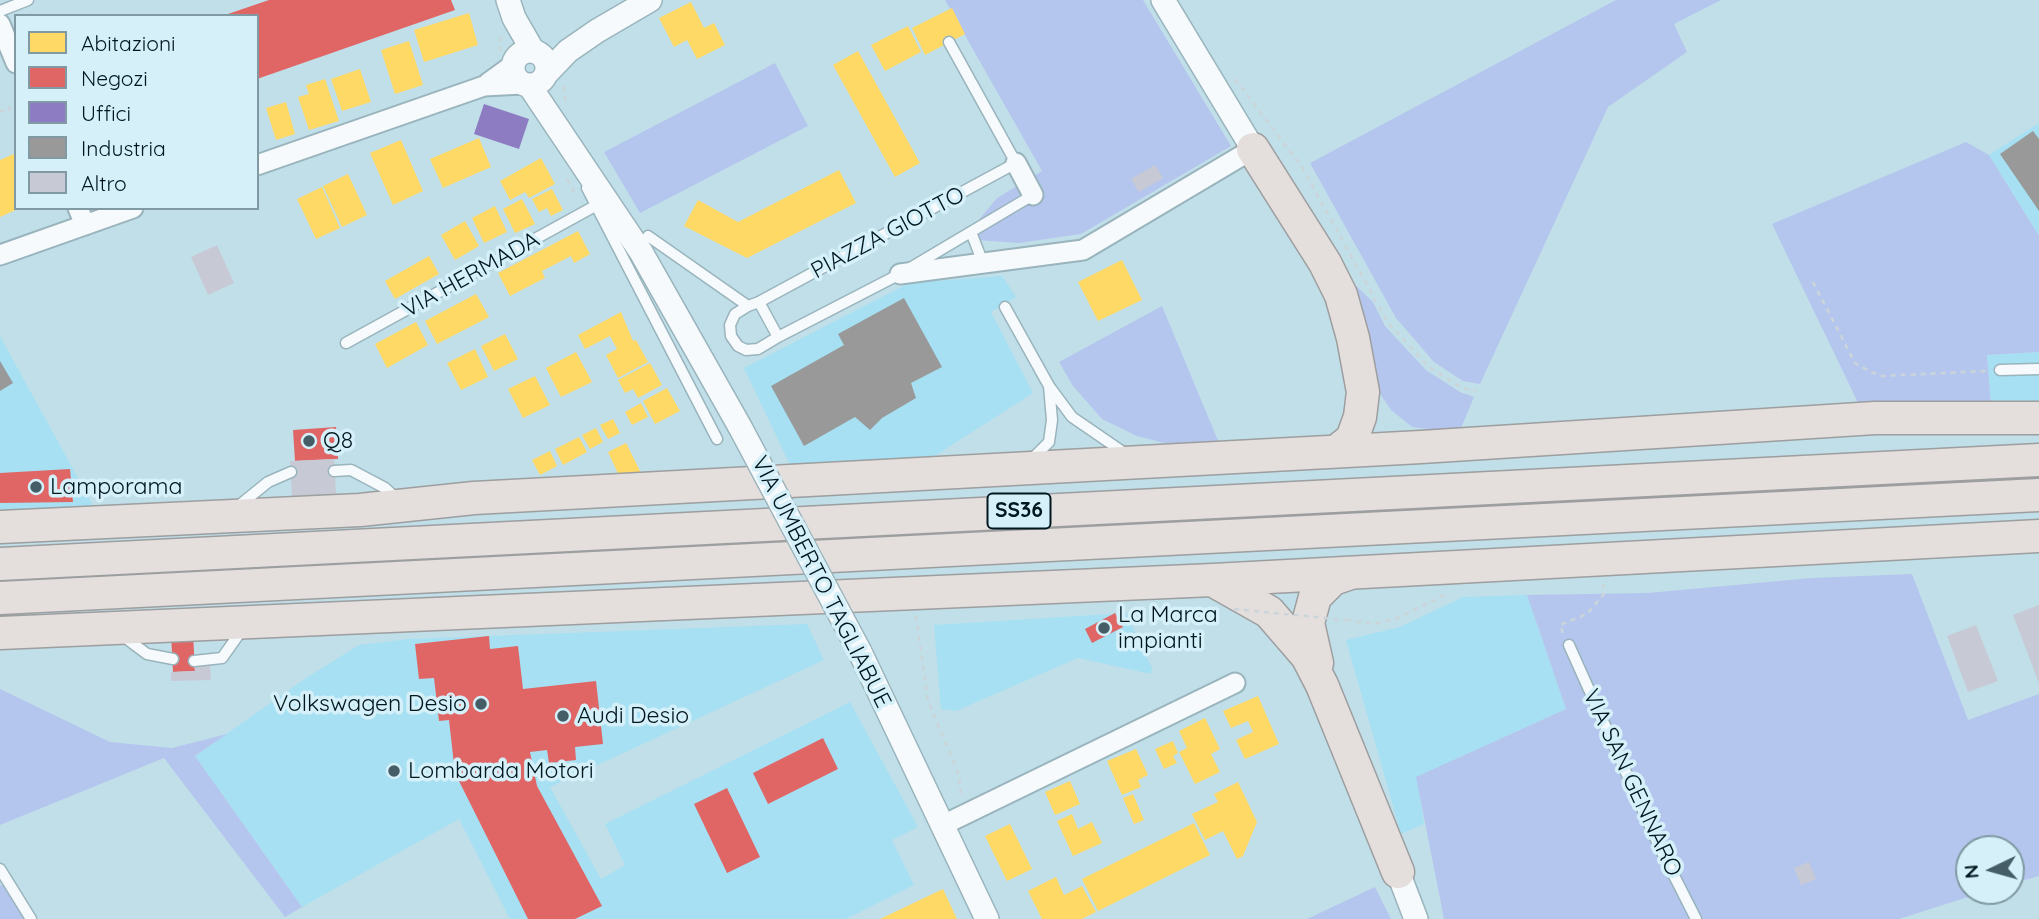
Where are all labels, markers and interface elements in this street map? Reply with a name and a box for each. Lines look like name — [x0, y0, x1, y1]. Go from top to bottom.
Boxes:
legend — [14, 14, 259, 210]
text: Abitazioni — [81, 30, 176, 56]
text: Negozi — [81, 65, 148, 91]
text: Uffici — [81, 100, 131, 126]
text: Industria — [81, 135, 166, 161]
text: Altro — [81, 170, 127, 196]
street label: PIAZZA GIOTTO — [807, 181, 969, 285]
street label: VIA HERMADA — [398, 226, 544, 324]
place label: Q8 — [323, 427, 353, 455]
marker: Q8 — [301, 433, 317, 449]
street label: VIA UMBERTO TAGLIABUE — [745, 452, 897, 712]
place label: Lamporama — [50, 473, 182, 501]
marker: Lamporama — [28, 479, 44, 495]
road number: SS36 — [988, 494, 1050, 528]
place label: La Marca impianti — [1118, 601, 1218, 655]
marker: La Marca impianti — [1096, 620, 1112, 636]
street label: VIA SAN GENNARO — [1577, 685, 1687, 881]
place label: Volkswagen Desio — [273, 690, 467, 718]
marker: Volkswagen Desio — [473, 696, 489, 712]
place label: Audi Desio — [577, 702, 689, 730]
marker: Audi Desio — [555, 708, 571, 724]
place label: Lombarda Motori — [408, 757, 594, 785]
marker: Lombarda Motori — [386, 763, 402, 779]
north arrow — [1955, 835, 2025, 905]
text: N — [1959, 864, 1984, 880]

